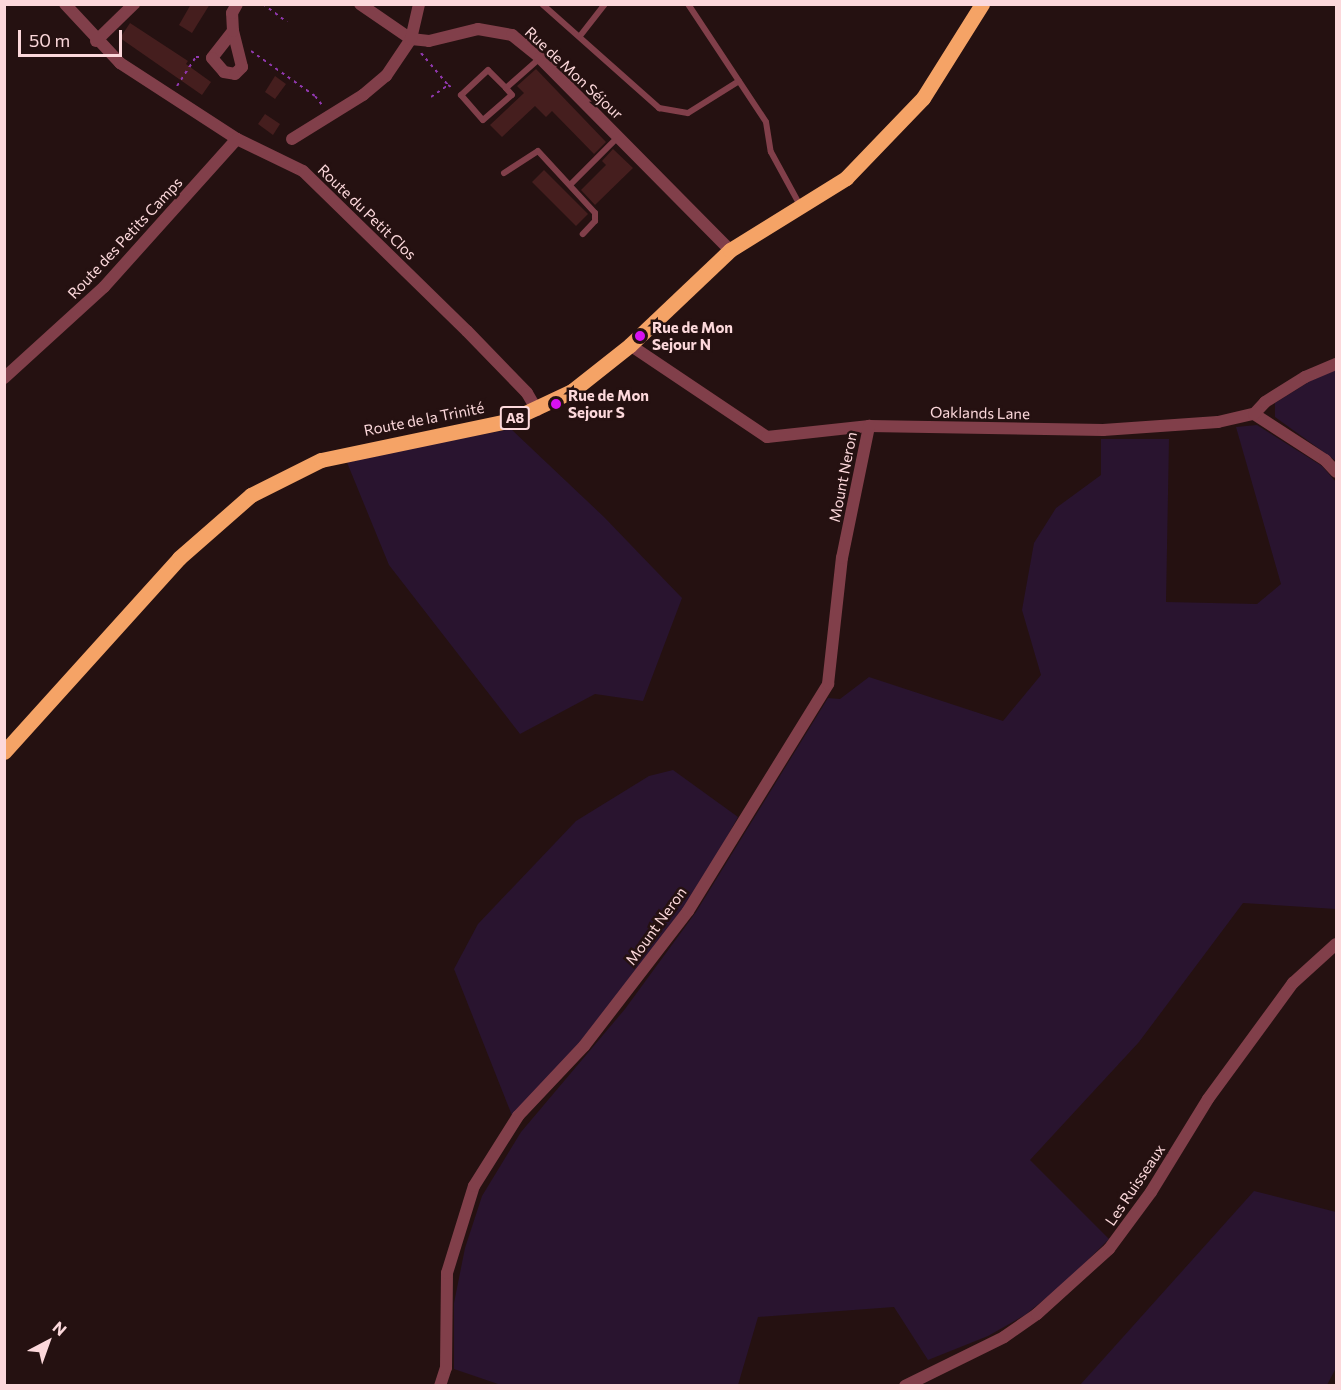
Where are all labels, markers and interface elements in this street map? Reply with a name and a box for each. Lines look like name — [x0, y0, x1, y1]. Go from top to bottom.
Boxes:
scale bar — [21, 18, 124, 56]
street label: Rue de Mon Séjour — [521, 23, 627, 123]
text: 50 m — [29, 29, 70, 51]
street label: Route du Petit Clos — [314, 161, 420, 263]
street label: Route des Petits Camps — [64, 174, 186, 302]
place label: Rue de Mon Sejour N — [652, 318, 733, 353]
marker: Rue de Mon Sejour N — [633, 329, 647, 343]
place label: Rue de Mon Sejour S — [568, 386, 649, 421]
marker: Rue de Mon Sejour S — [549, 397, 563, 411]
street label: Route de la Trinité — [362, 398, 486, 440]
street label: Oaklands Lane — [930, 403, 1030, 423]
road number: A8 — [498, 407, 532, 429]
street label: Mount Neron — [825, 430, 861, 524]
street label: Mount Neron — [622, 884, 690, 968]
street label: Les Ruisseaux — [1101, 1141, 1169, 1229]
north arrow — [18, 1312, 78, 1372]
text: N — [49, 1317, 71, 1339]

